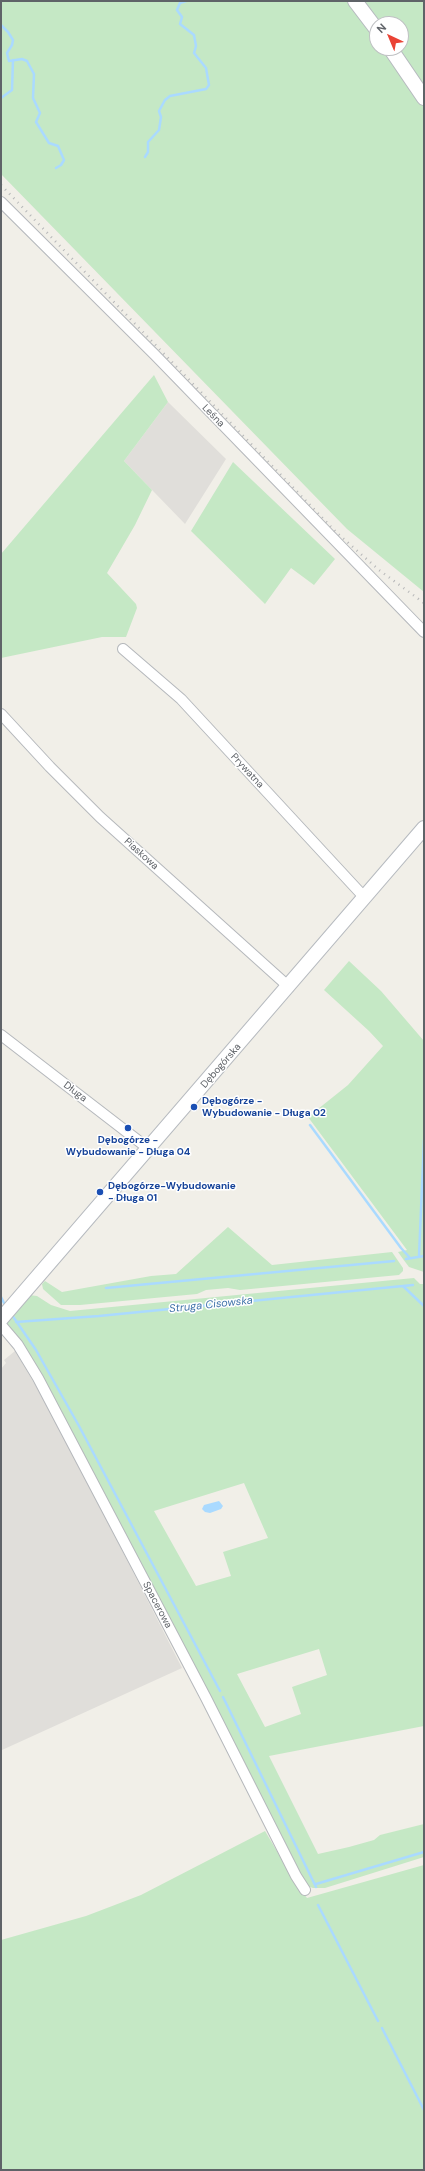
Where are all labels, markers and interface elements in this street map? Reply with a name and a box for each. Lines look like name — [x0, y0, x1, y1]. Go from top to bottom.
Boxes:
north arrow — [369, 16, 409, 56]
text: N — [374, 20, 389, 36]
street label: Leśna — [199, 402, 227, 430]
street label: Prywatna — [228, 751, 266, 791]
street label: Piaskowa — [121, 835, 161, 873]
street label: Dębogórska — [198, 1041, 244, 1091]
street label: Długa — [61, 1079, 89, 1105]
place label: Dębogórze - Wybudowanie - Długa 02 — [202, 1095, 326, 1118]
marker: Dębogórze - Wybudowanie - Długa 02 — [189, 1102, 199, 1112]
marker: Dębogórze - Wybudowanie - Długa 04 — [123, 1123, 133, 1133]
place label: Dębogórze - Wybudowanie - Długa 04 — [66, 1134, 190, 1158]
place label: Dębogórze-Wybudowanie - Długa 01 — [108, 1180, 236, 1204]
marker: Dębogórze-Wybudowanie - Długa 01 — [95, 1187, 105, 1197]
water label: Struga Cisowska — [169, 1294, 253, 1316]
street label: Spacerowa — [140, 1580, 174, 1630]

